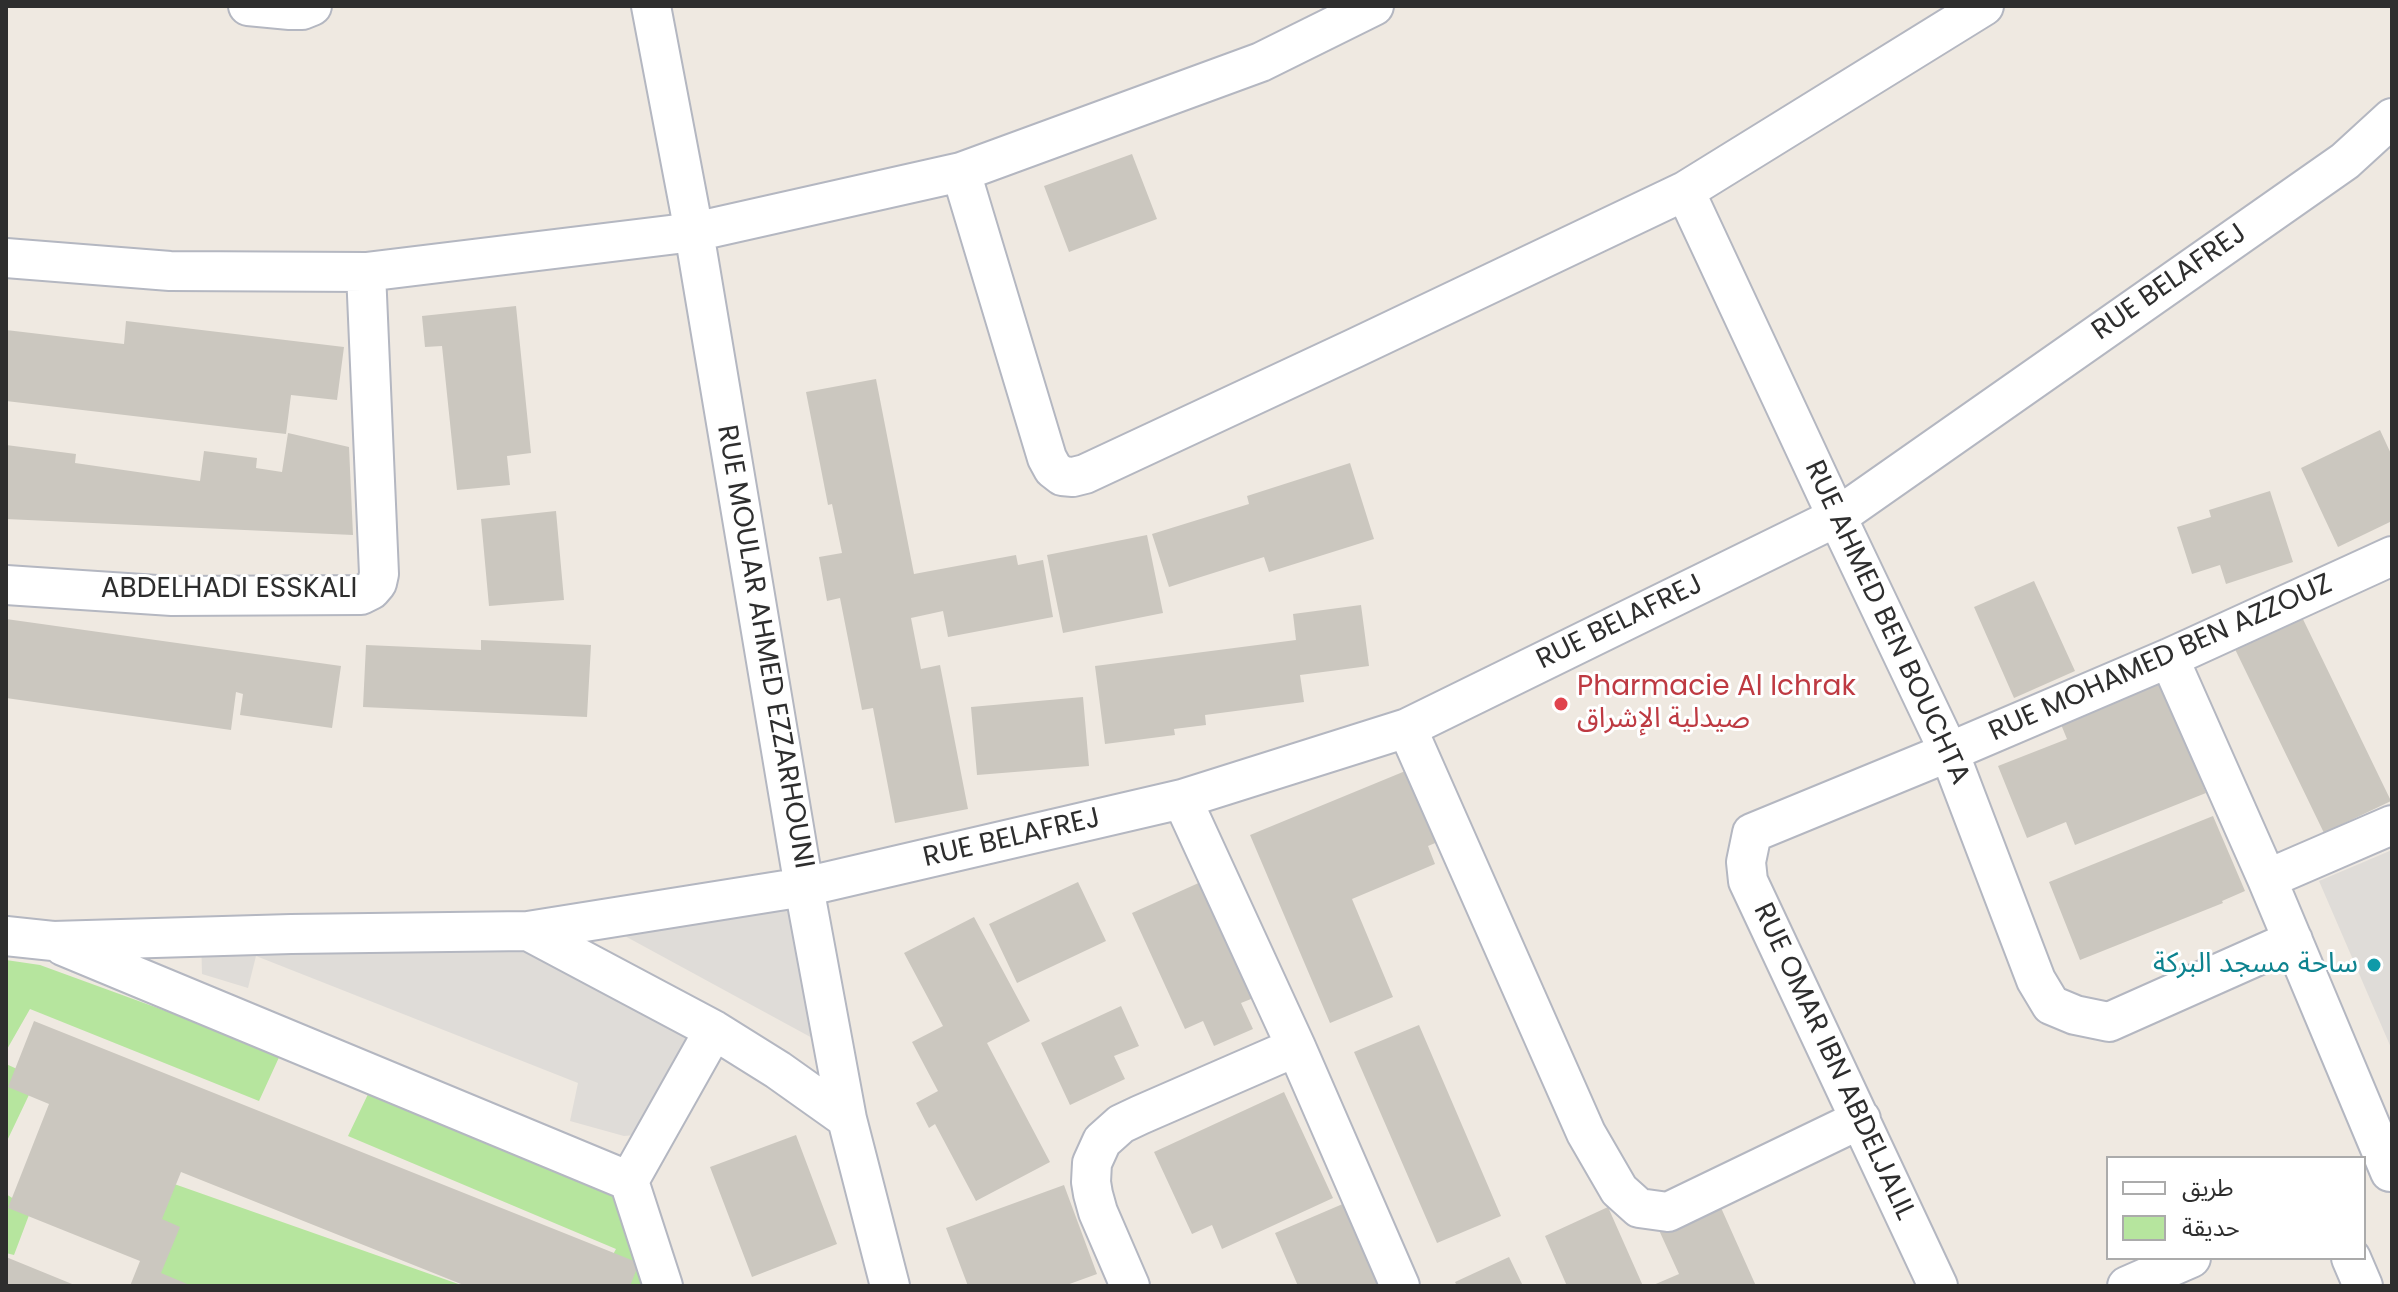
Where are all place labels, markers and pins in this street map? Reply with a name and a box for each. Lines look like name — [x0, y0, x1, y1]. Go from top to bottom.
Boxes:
place label: Pharmacie Al Ichrak صيدلية الإشراق — [1577, 671, 1856, 737]
marker: Pharmacie Al Ichrak صيدلية الإشراق — [1552, 695, 1570, 713]
place label: ساحة مسجد البركة — [2153, 948, 2358, 982]
marker: ساحة مسجد البركة — [2365, 956, 2383, 974]

